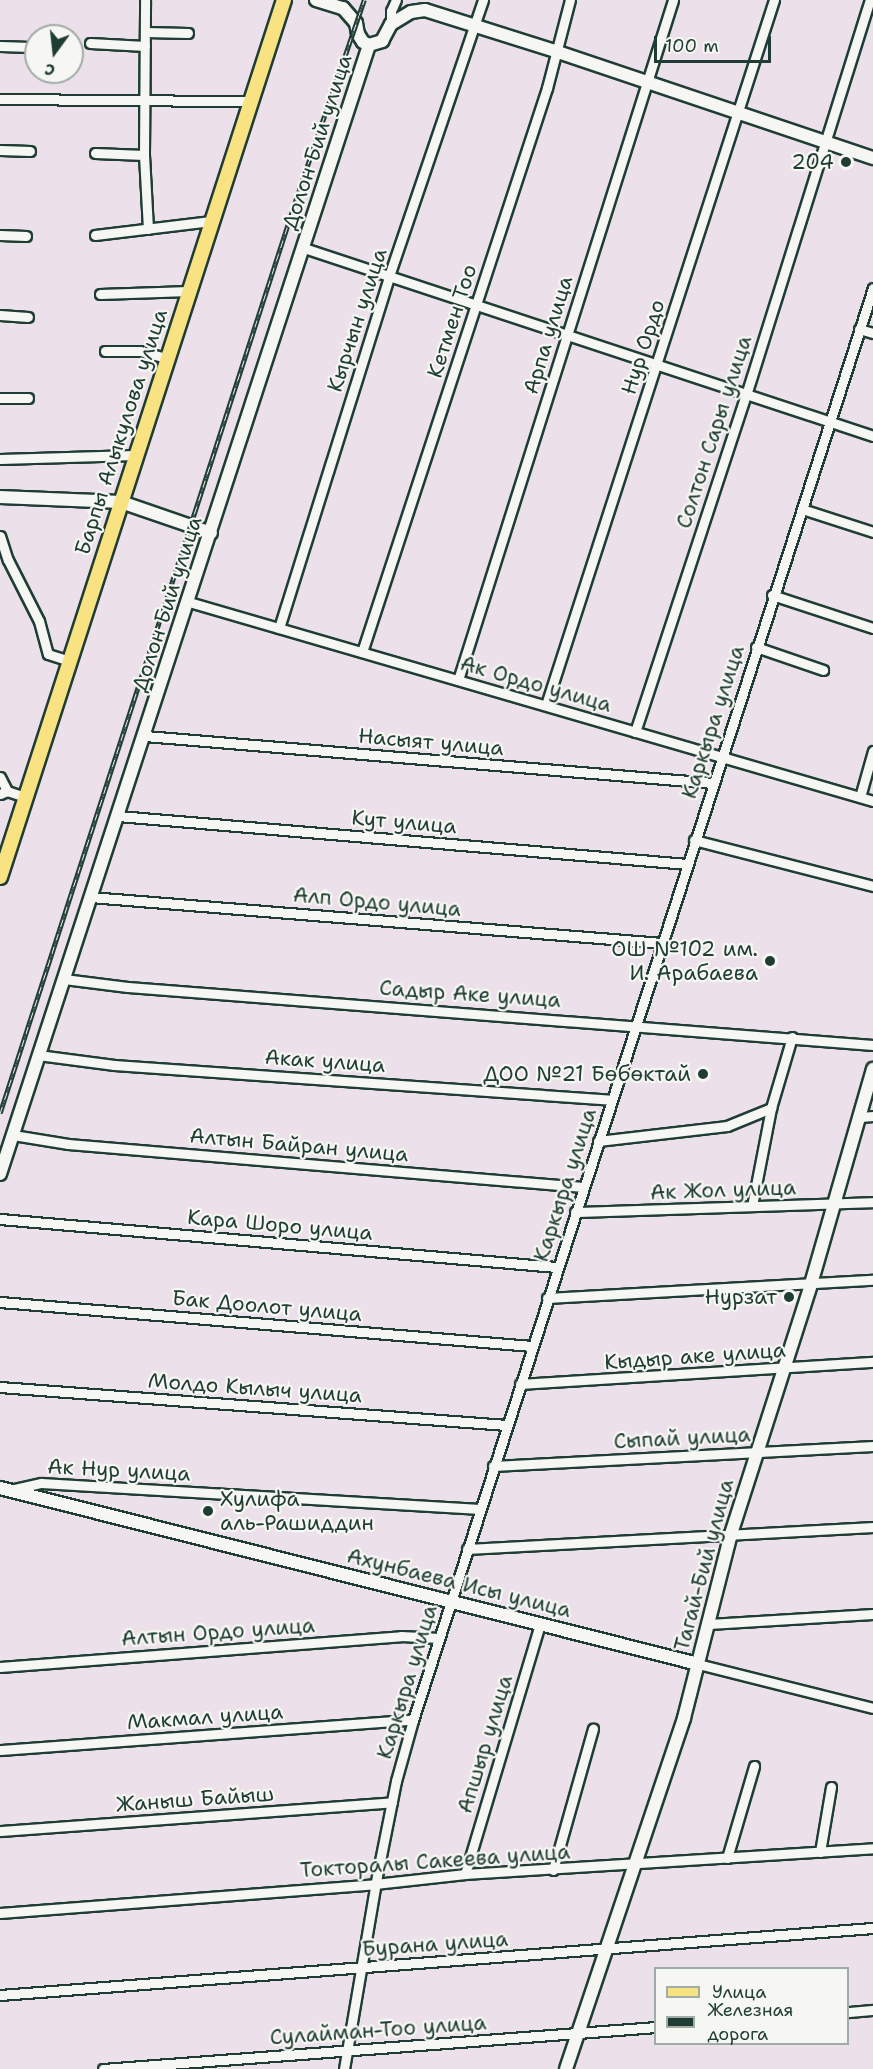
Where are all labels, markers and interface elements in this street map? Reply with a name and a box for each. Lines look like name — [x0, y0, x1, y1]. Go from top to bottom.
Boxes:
north arrow — [24, 24, 84, 84]
scale bar — [657, 24, 774, 62]
text: 100 m — [665, 34, 719, 58]
street label: Долон Бий улица — [277, 51, 357, 233]
text: С — [42, 59, 57, 81]
place label: 204 — [791, 149, 834, 175]
marker: 204 — [839, 155, 853, 169]
street label: Кырчын улица — [322, 245, 392, 395]
street label: Кетмен Тоо — [422, 261, 482, 381]
street label: Арпа улица — [518, 273, 578, 397]
street label: Нур Ордо — [616, 296, 670, 398]
street label: Барпы Алыкулова улица — [69, 306, 173, 558]
street label: Солтон Сары улица — [671, 332, 757, 532]
street label: Долон Бий улица — [127, 513, 207, 695]
street label: Каркыра улица — [676, 642, 750, 802]
street label: Ак Ордо улица — [457, 650, 615, 718]
street label: Насыят улица — [357, 723, 505, 761]
street label: Кут улица — [350, 805, 458, 839]
street label: Алп Ордо улица — [292, 882, 462, 922]
place label: ОШ №102 им. И. Арабаева — [611, 936, 758, 986]
marker: ОШ №102 им. И. Арабаева — [763, 954, 777, 968]
street label: Садыр Аке улица — [378, 975, 562, 1013]
street label: Акак улица — [264, 1044, 386, 1078]
place label: ДОО №21 Бөбөктай — [483, 1061, 691, 1087]
marker: ДОО №21 Бөбөктай — [696, 1067, 710, 1081]
street label: Каркыра улица — [528, 1105, 602, 1265]
street label: Алтын Байран улица — [189, 1123, 409, 1167]
street label: Ак Жол улица — [650, 1175, 796, 1205]
street label: Кара Шоро улица — [186, 1204, 374, 1246]
place label: Нурзат — [705, 1284, 777, 1310]
street label: Бак Доолот улица — [171, 1285, 363, 1327]
marker: Нурзат — [782, 1290, 796, 1304]
street label: Кыдыр аке улица — [604, 1337, 786, 1375]
street label: Молдо Кылыч улица — [147, 1368, 363, 1408]
street label: Сыпай улица — [613, 1422, 751, 1454]
street label: Ак Нур улица — [47, 1454, 191, 1486]
street label: Тагай-Бий улица — [669, 1476, 739, 1654]
place label: Хулифа аль-Рашиддин — [220, 1486, 374, 1536]
marker: Хулифа аль-Рашиддин — [201, 1504, 215, 1518]
street label: Ахунбаева Исы улица — [344, 1543, 574, 1623]
street label: Каркыра улица — [372, 1602, 442, 1762]
street label: Алтын Ордо улица — [120, 1613, 316, 1651]
street label: Апшыр улица — [452, 1672, 518, 1816]
street label: Макмал улица — [126, 1699, 284, 1735]
street label: Жаныш Байыш — [115, 1781, 275, 1817]
street label: Токторалы Сакеева улица — [299, 1839, 571, 1883]
street label: Бурана улица — [361, 1926, 509, 1962]
legend — [654, 1967, 849, 2045]
text: Улица — [712, 1980, 766, 2004]
text: Железная дорога — [707, 1998, 793, 2046]
street label: Сулайман-Тоо улица — [269, 2010, 487, 2050]

